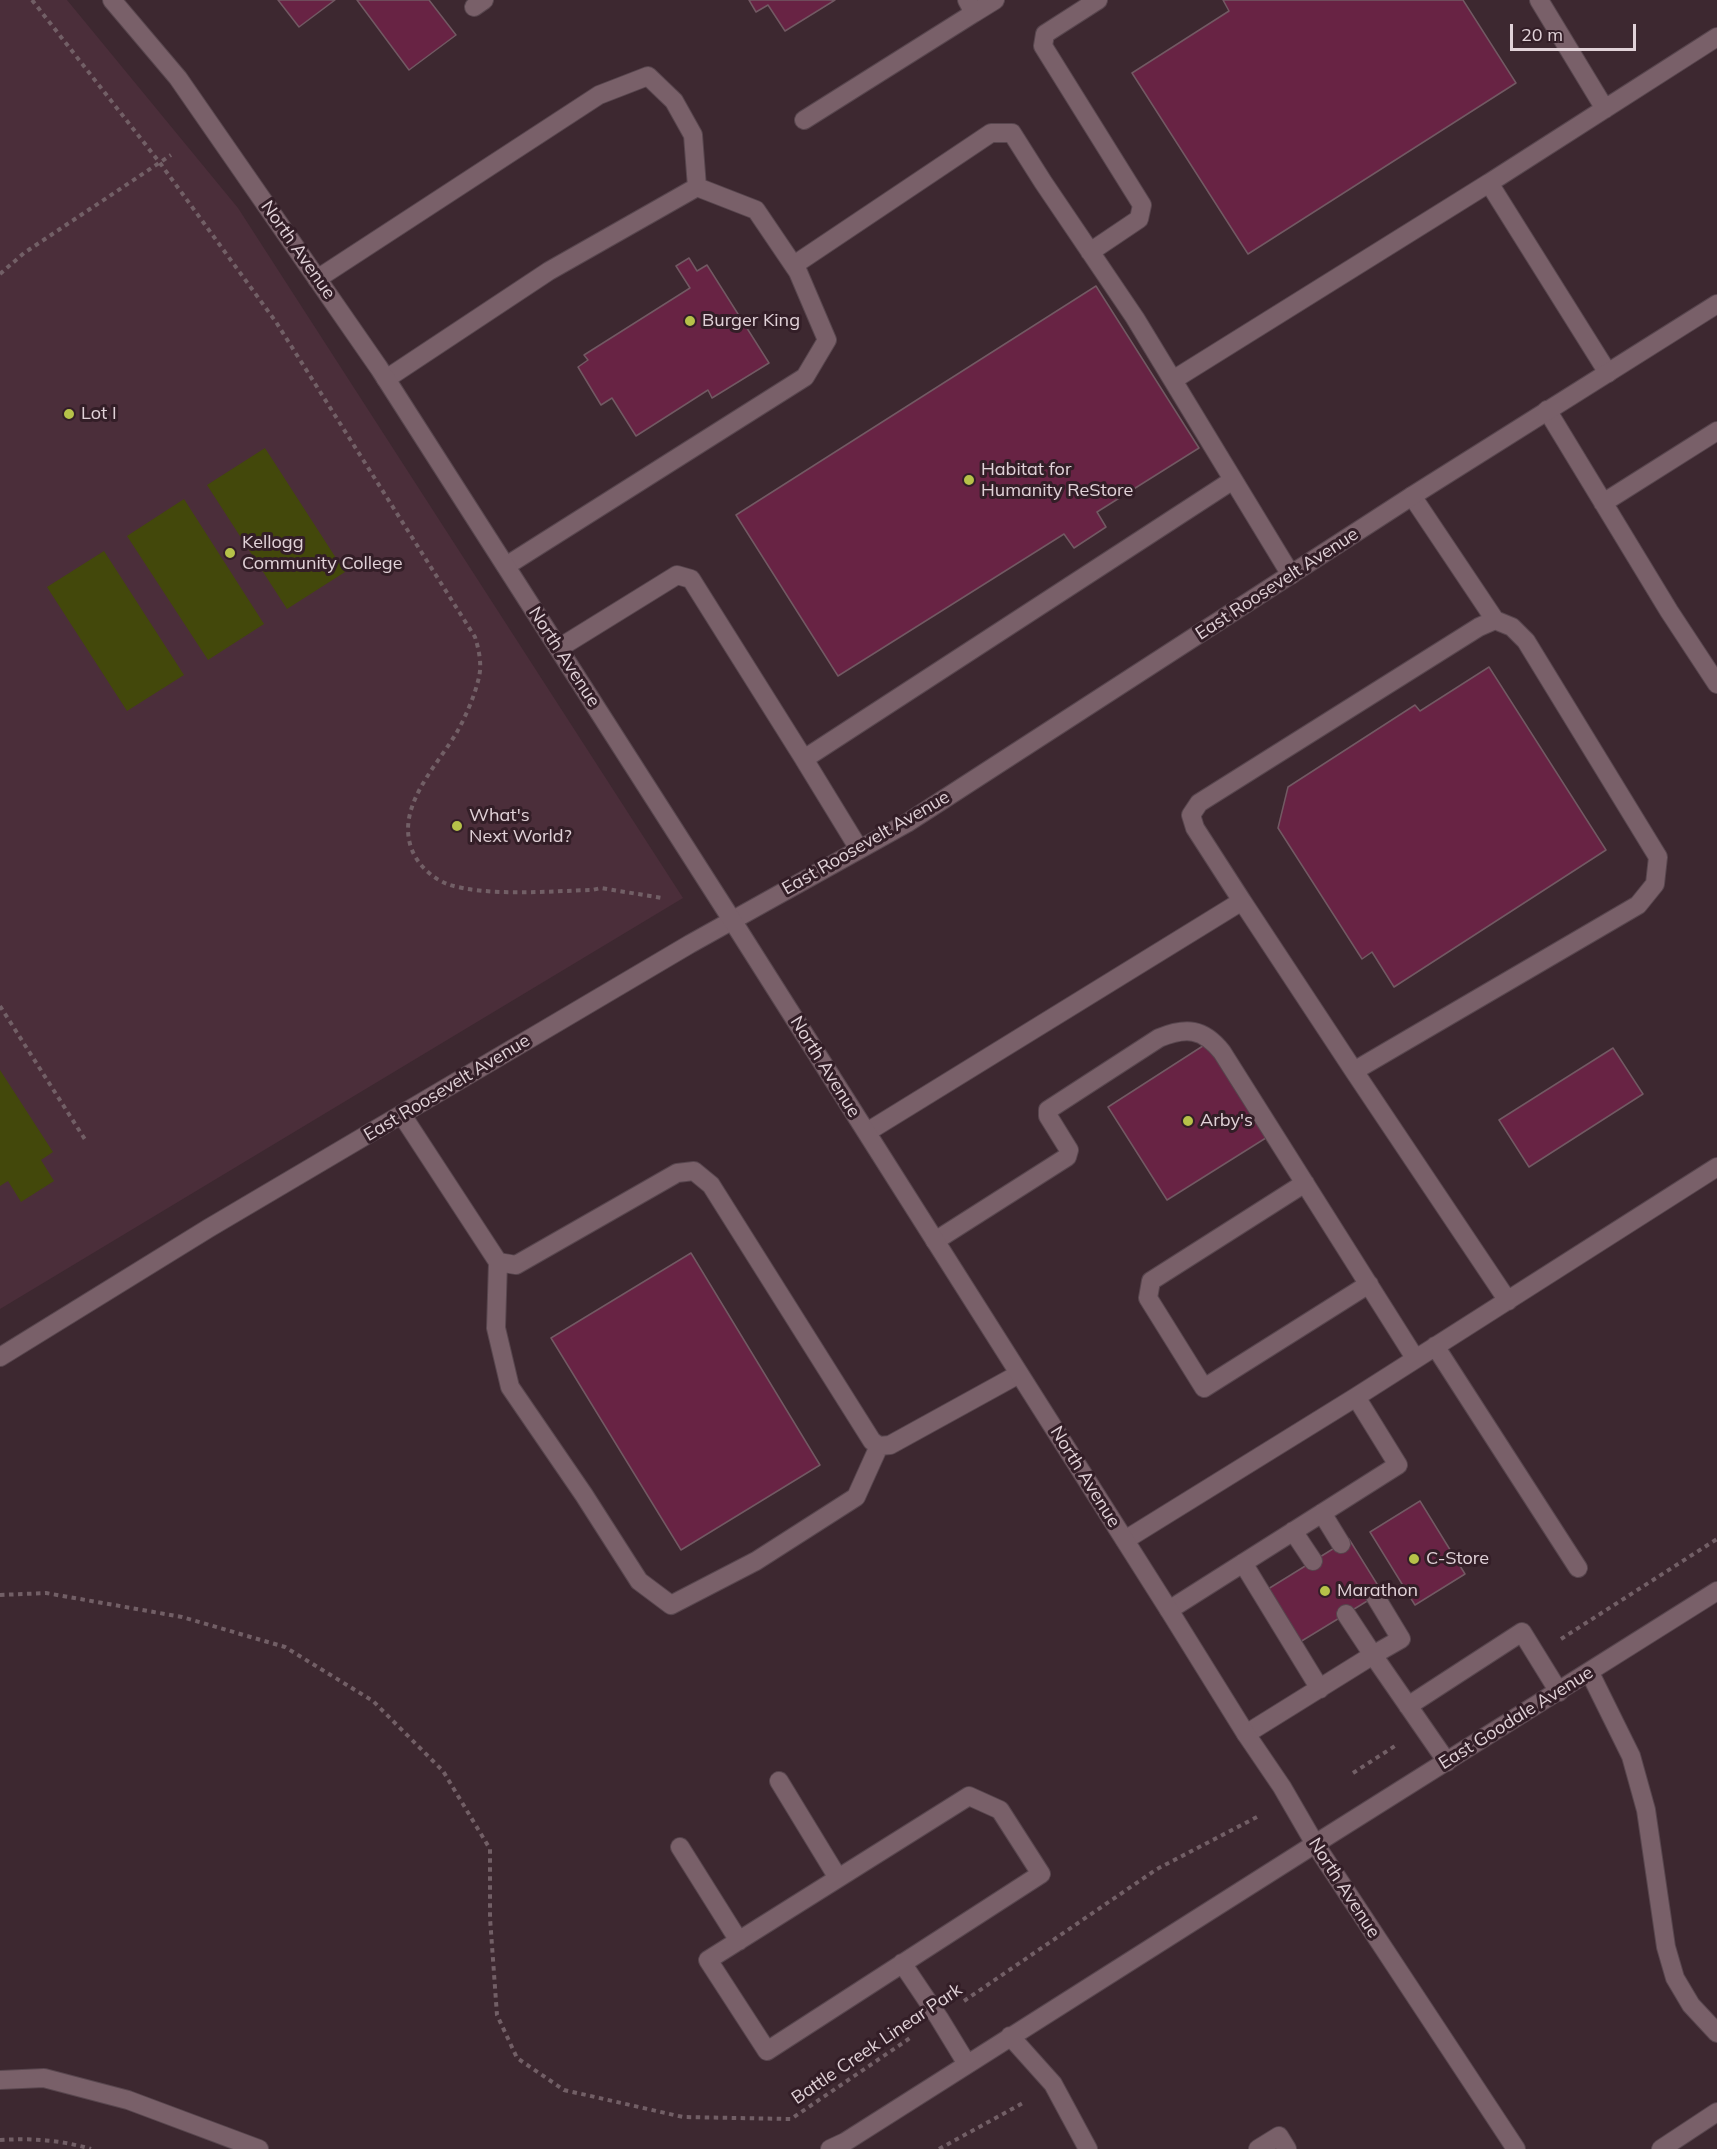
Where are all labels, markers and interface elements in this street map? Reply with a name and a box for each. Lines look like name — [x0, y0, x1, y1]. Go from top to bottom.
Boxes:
scale bar — [1513, 12, 1639, 50]
text: 20 m — [1521, 23, 1563, 46]
street label: North Avenue — [256, 197, 340, 303]
place label: Burger King — [702, 310, 800, 332]
marker: Burger King — [683, 314, 697, 328]
place label: Lot I — [81, 403, 117, 425]
marker: Lot I — [62, 407, 76, 421]
place label: Habitat for Humanity ReStore — [981, 459, 1133, 502]
marker: Habitat for Humanity ReStore — [962, 473, 976, 487]
street label: East Roosevelt Avenue — [1192, 523, 1362, 645]
place label: Kellogg Community College — [242, 532, 402, 574]
marker: Kellogg Community College — [223, 546, 237, 560]
street label: North Avenue — [524, 603, 604, 711]
street label: East Roosevelt Avenue — [778, 786, 954, 900]
place label: What's Next World? — [469, 805, 572, 848]
marker: What's Next World? — [450, 819, 464, 833]
street label: North Avenue — [785, 1013, 865, 1121]
street label: East Roosevelt Avenue — [360, 1030, 534, 1146]
place label: Arby's — [1200, 1110, 1253, 1132]
marker: Arby's — [1181, 1114, 1195, 1128]
street label: North Avenue — [1045, 1423, 1125, 1531]
place label: C-Store — [1426, 1548, 1489, 1570]
marker: C-Store — [1407, 1552, 1421, 1566]
place label: Marathon — [1337, 1580, 1418, 1602]
marker: Marathon — [1318, 1584, 1332, 1598]
street label: East Goodale Avenue — [1435, 1662, 1597, 1774]
street label: North Avenue — [1304, 1834, 1384, 1942]
street label: Battle Creek Linear Park — [788, 1979, 966, 2109]

